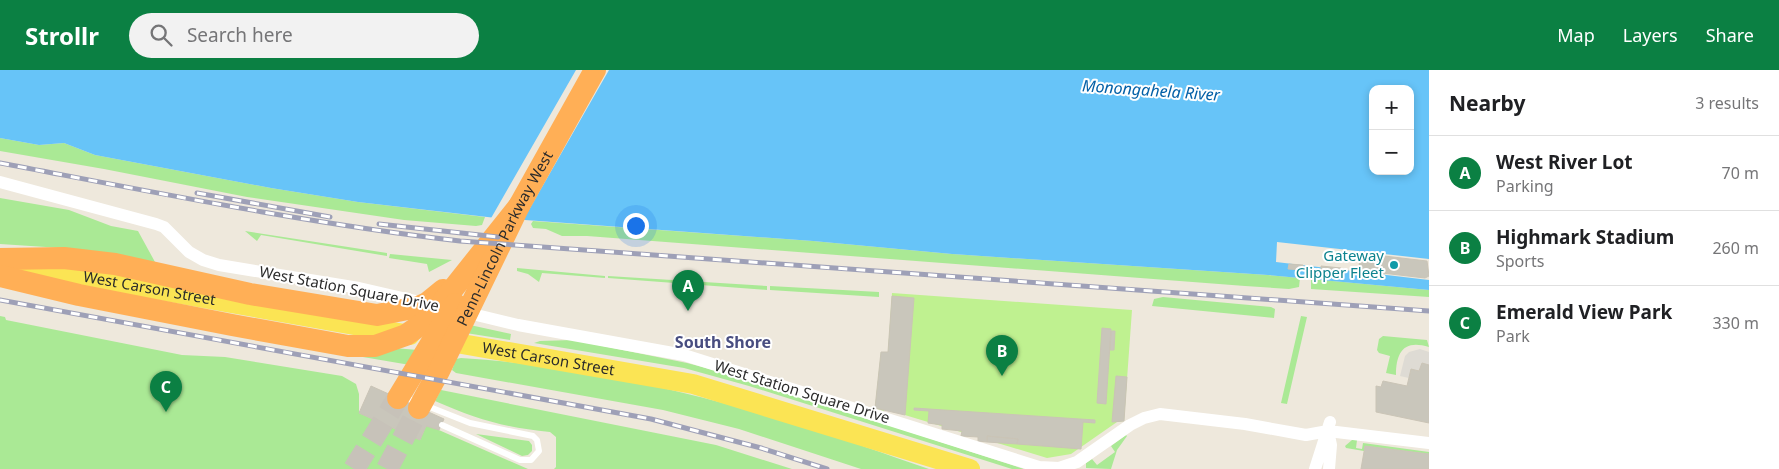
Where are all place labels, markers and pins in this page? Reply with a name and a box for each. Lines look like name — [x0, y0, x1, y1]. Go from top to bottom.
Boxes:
place label: Gateway Clipper Fleet — [1296, 245, 1385, 282]
marker: Gateway Clipper Fleet — [1388, 259, 1400, 271]
pin: A — [672, 270, 704, 311]
pin: B — [986, 335, 1018, 376]
pin: C — [150, 371, 182, 412]

